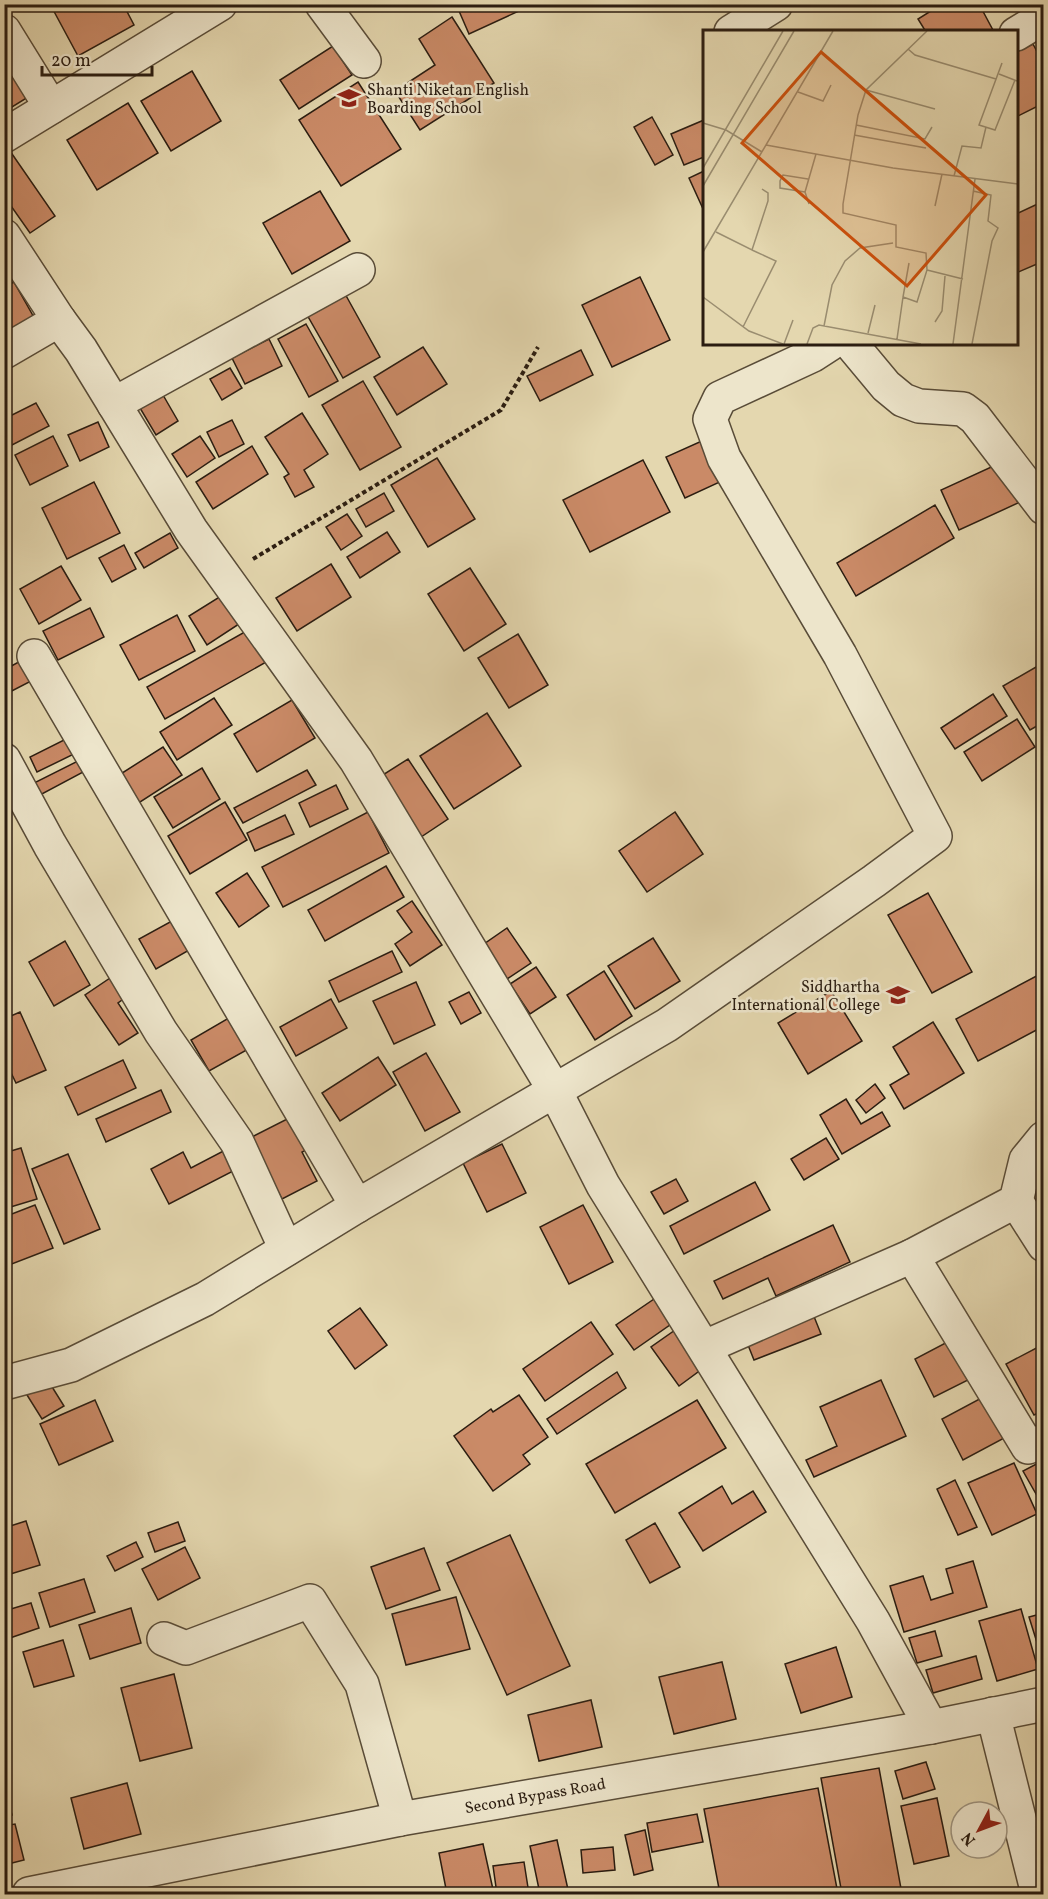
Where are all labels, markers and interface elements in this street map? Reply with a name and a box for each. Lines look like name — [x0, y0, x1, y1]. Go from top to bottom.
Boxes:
inset map — [703, 30, 1018, 345]
scale bar — [42, 39, 152, 77]
text: 20 m — [51, 49, 91, 74]
place label: Shanti Niketan English Boarding School — [367, 80, 529, 120]
school or university icon: Shanti Niketan English Boarding School — [336, 85, 362, 111]
place label: Siddhartha International College — [732, 977, 880, 1017]
school or university icon: Siddhartha International College — [885, 982, 911, 1008]
street label: Second Bypass Road — [463, 1774, 607, 1820]
north arrow — [949, 1800, 1009, 1860]
text: N — [957, 1827, 981, 1850]

